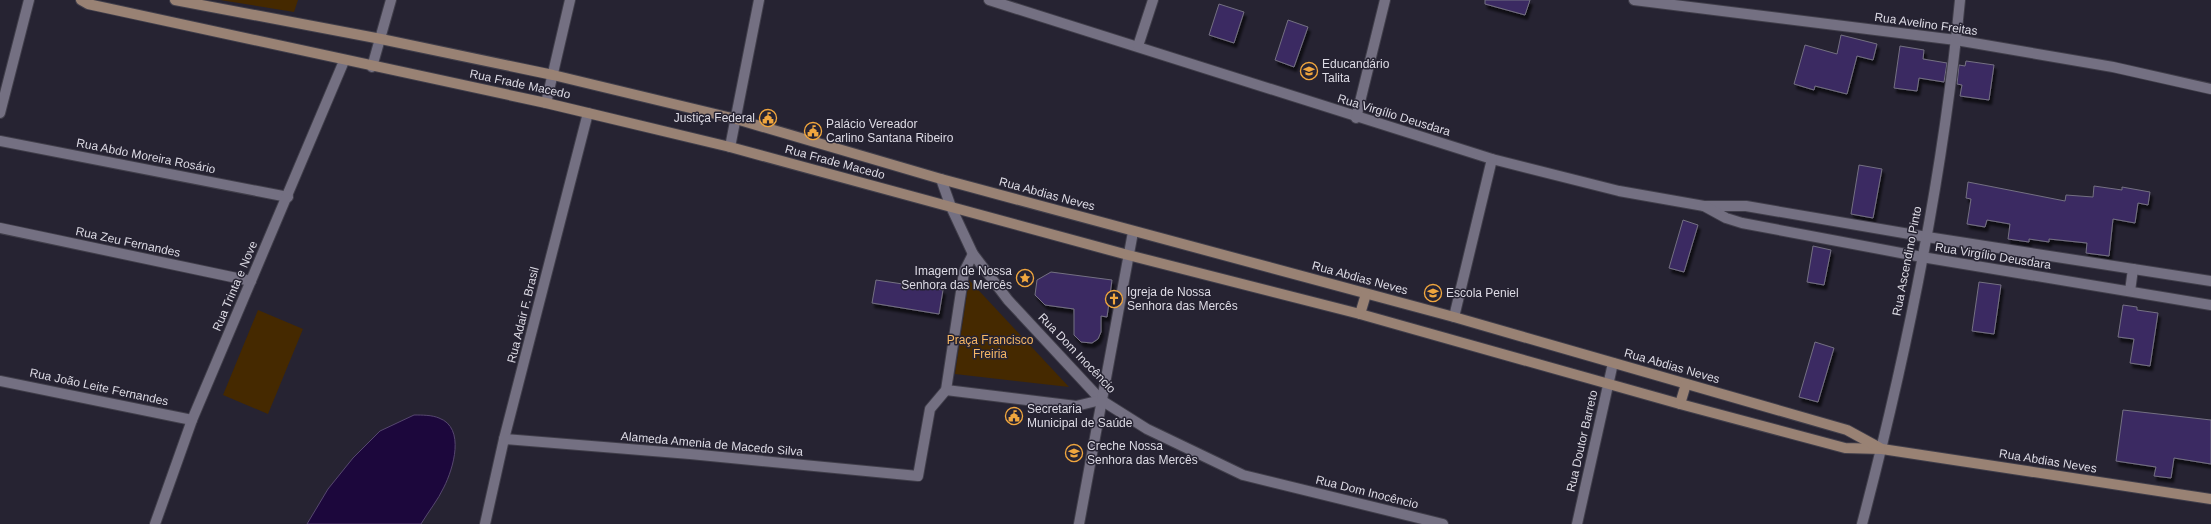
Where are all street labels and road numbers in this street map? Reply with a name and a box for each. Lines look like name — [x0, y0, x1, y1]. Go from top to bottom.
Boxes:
street label: Rua Avelino Freitas — [1874, 10, 1978, 38]
street label: Rua Frade Macedo — [468, 66, 572, 102]
street label: Rua Virgílio Deusdara — [1336, 91, 1452, 139]
street label: Rua Abdo Moreira Rosário — [75, 136, 217, 176]
street label: Rua Frade Macedo — [784, 142, 887, 182]
street label: Rua Abdias Neves — [998, 174, 1096, 214]
street label: Rua Ascendino Pinto — [1889, 205, 1925, 317]
street label: Rua Zeu Fernandes — [74, 224, 182, 260]
street label: Rua Trinta e Nove — [210, 238, 260, 333]
street label: Rua Virgílio Deusdara — [1934, 240, 2052, 272]
street label: Rua Abdias Neves — [1311, 258, 1409, 298]
street label: Rua Adair F. Brasil — [504, 265, 542, 365]
street label: Rua Dom Inocêncio — [1035, 310, 1119, 396]
street label: Rua Abdias Neves — [1623, 346, 1721, 386]
street label: Rua João Leite Fernandes — [28, 365, 170, 409]
street label: Rua Doutor Barreto — [1563, 388, 1601, 493]
street label: Alameda Amenia de Macedo Silva — [620, 429, 804, 459]
street label: Rua Abdias Neves — [1998, 446, 2098, 476]
street label: Rua Dom Inocêncio — [1314, 472, 1420, 512]

